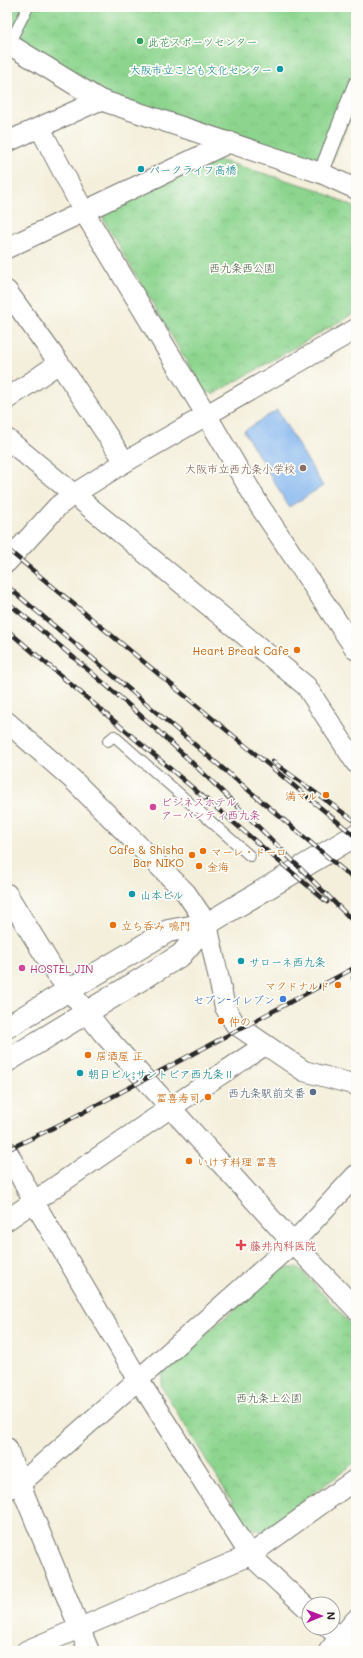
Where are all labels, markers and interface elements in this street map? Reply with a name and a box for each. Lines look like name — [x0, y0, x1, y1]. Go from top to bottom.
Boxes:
place label: 此花スポーツセンター — [148, 34, 257, 49]
marker: 此花スポーツセンター — [135, 36, 145, 46]
place label: 大阪市立こども文化センター — [129, 62, 272, 77]
marker: 大阪市立こども文化センター — [275, 64, 285, 74]
place label: パークライフ高橋 — [149, 162, 237, 177]
marker: パークライフ高橋 — [136, 164, 146, 174]
park label: 西九条西公園 — [209, 260, 275, 275]
place label: 大阪市立西九条小学校 — [185, 461, 295, 476]
marker: 大阪市立西九条小学校 — [298, 463, 308, 473]
place label: Heart Break Cafe — [192, 643, 289, 658]
marker: Heart Break Cafe — [292, 645, 302, 655]
place label: 満マル — [285, 788, 318, 803]
marker: 満マル — [321, 790, 331, 800]
place label: ビジネスホテル アーバンティ西九条 — [161, 794, 260, 822]
marker: ビジネスホテル アーバンティ西九条 — [148, 802, 158, 812]
place label: Cafe & Shisha Bar NIKO — [109, 842, 184, 870]
place label: マーレ・ドーロ — [211, 844, 287, 859]
marker: マーレ・ドーロ — [198, 846, 208, 856]
marker: Cafe & Shisha Bar NIKO — [187, 850, 197, 860]
place label: 金海 — [207, 859, 229, 874]
marker: 金海 — [194, 861, 204, 871]
place label: 山本ビル — [140, 887, 184, 902]
marker: 山本ビル — [127, 889, 137, 899]
place label: 立ち呑み 鳴門 — [121, 918, 191, 933]
marker: 立ち呑み 鳴門 — [108, 920, 118, 930]
place label: サローネ西九条 — [249, 954, 326, 969]
marker: サローネ西九条 — [236, 956, 246, 966]
place label: HOSTEL JIN — [30, 961, 93, 976]
marker: HOSTEL JIN — [17, 963, 27, 973]
place label: マクドナルド — [265, 978, 330, 993]
marker: マクドナルド — [333, 980, 343, 990]
place label: セブン-イレブン — [193, 992, 275, 1007]
marker: セブン-イレブン — [278, 994, 288, 1004]
place label: 仲の — [229, 1014, 251, 1029]
marker: 仲の — [216, 1016, 226, 1026]
place label: 居酒屋 正 — [96, 1048, 144, 1063]
marker: 居酒屋 正 — [83, 1050, 93, 1060]
place label: 朝日ビル;サントピア西九条Ⅱ — [88, 1066, 234, 1081]
marker: 朝日ビル;サントピア西九条Ⅱ — [75, 1068, 85, 1078]
place label: 西九条駅前交番 — [228, 1085, 305, 1100]
marker: 西九条駅前交番 — [308, 1087, 318, 1097]
place label: 冨喜寿司 — [156, 1090, 200, 1105]
marker: 冨喜寿司 — [203, 1092, 213, 1102]
place label: いけす料理 冨喜 — [197, 1154, 278, 1169]
marker: いけす料理 冨喜 — [184, 1156, 194, 1166]
place label: 藤井内科医院 — [250, 1238, 316, 1253]
marker: 藤井内科医院 — [235, 1239, 247, 1251]
park label: 西九条上公園 — [236, 1390, 302, 1405]
north arrow — [301, 1596, 341, 1636]
text: N — [324, 1612, 339, 1620]

